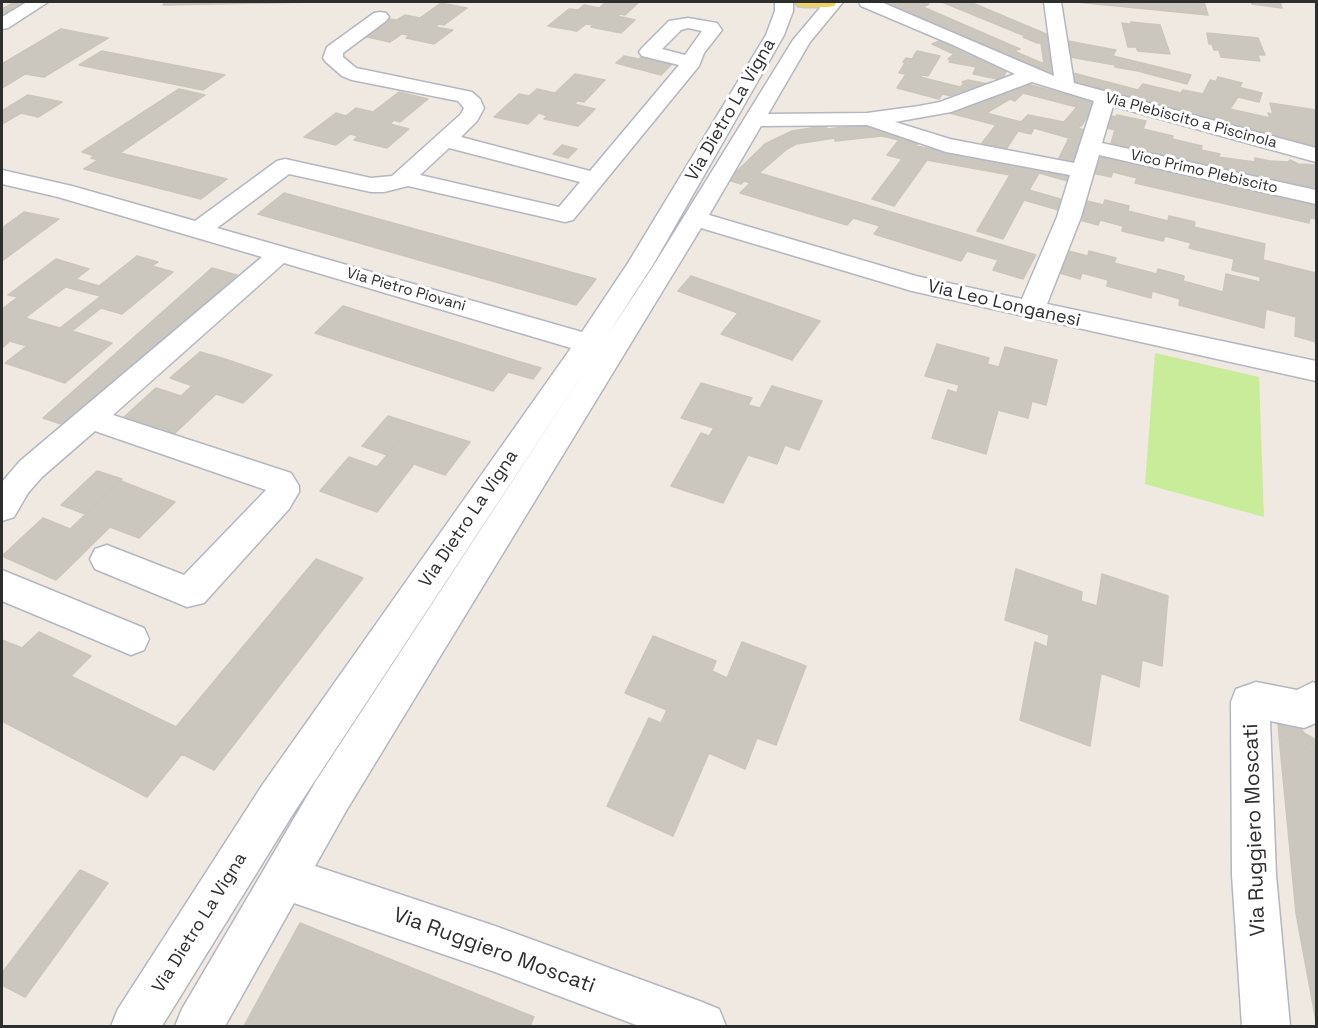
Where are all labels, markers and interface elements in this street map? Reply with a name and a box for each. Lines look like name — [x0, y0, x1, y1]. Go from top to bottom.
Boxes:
street label: Via Dietro La Vigna — [681, 35, 781, 185]
street label: Via Plebiscito a Piscinola — [1103, 89, 1279, 153]
street label: Vico Primo Plebiscito — [1129, 146, 1279, 198]
street label: Via Pietro Piovani — [344, 264, 468, 316]
street label: Via Leo Longanesi — [926, 276, 1082, 332]
street label: Via Dietro La Vigna — [415, 446, 523, 592]
street label: Via Ruggiero Moscati — [1239, 723, 1271, 937]
street label: Via Dietro La Vigna — [148, 849, 252, 997]
street label: Via Ruggiero Moscati — [390, 903, 598, 999]

